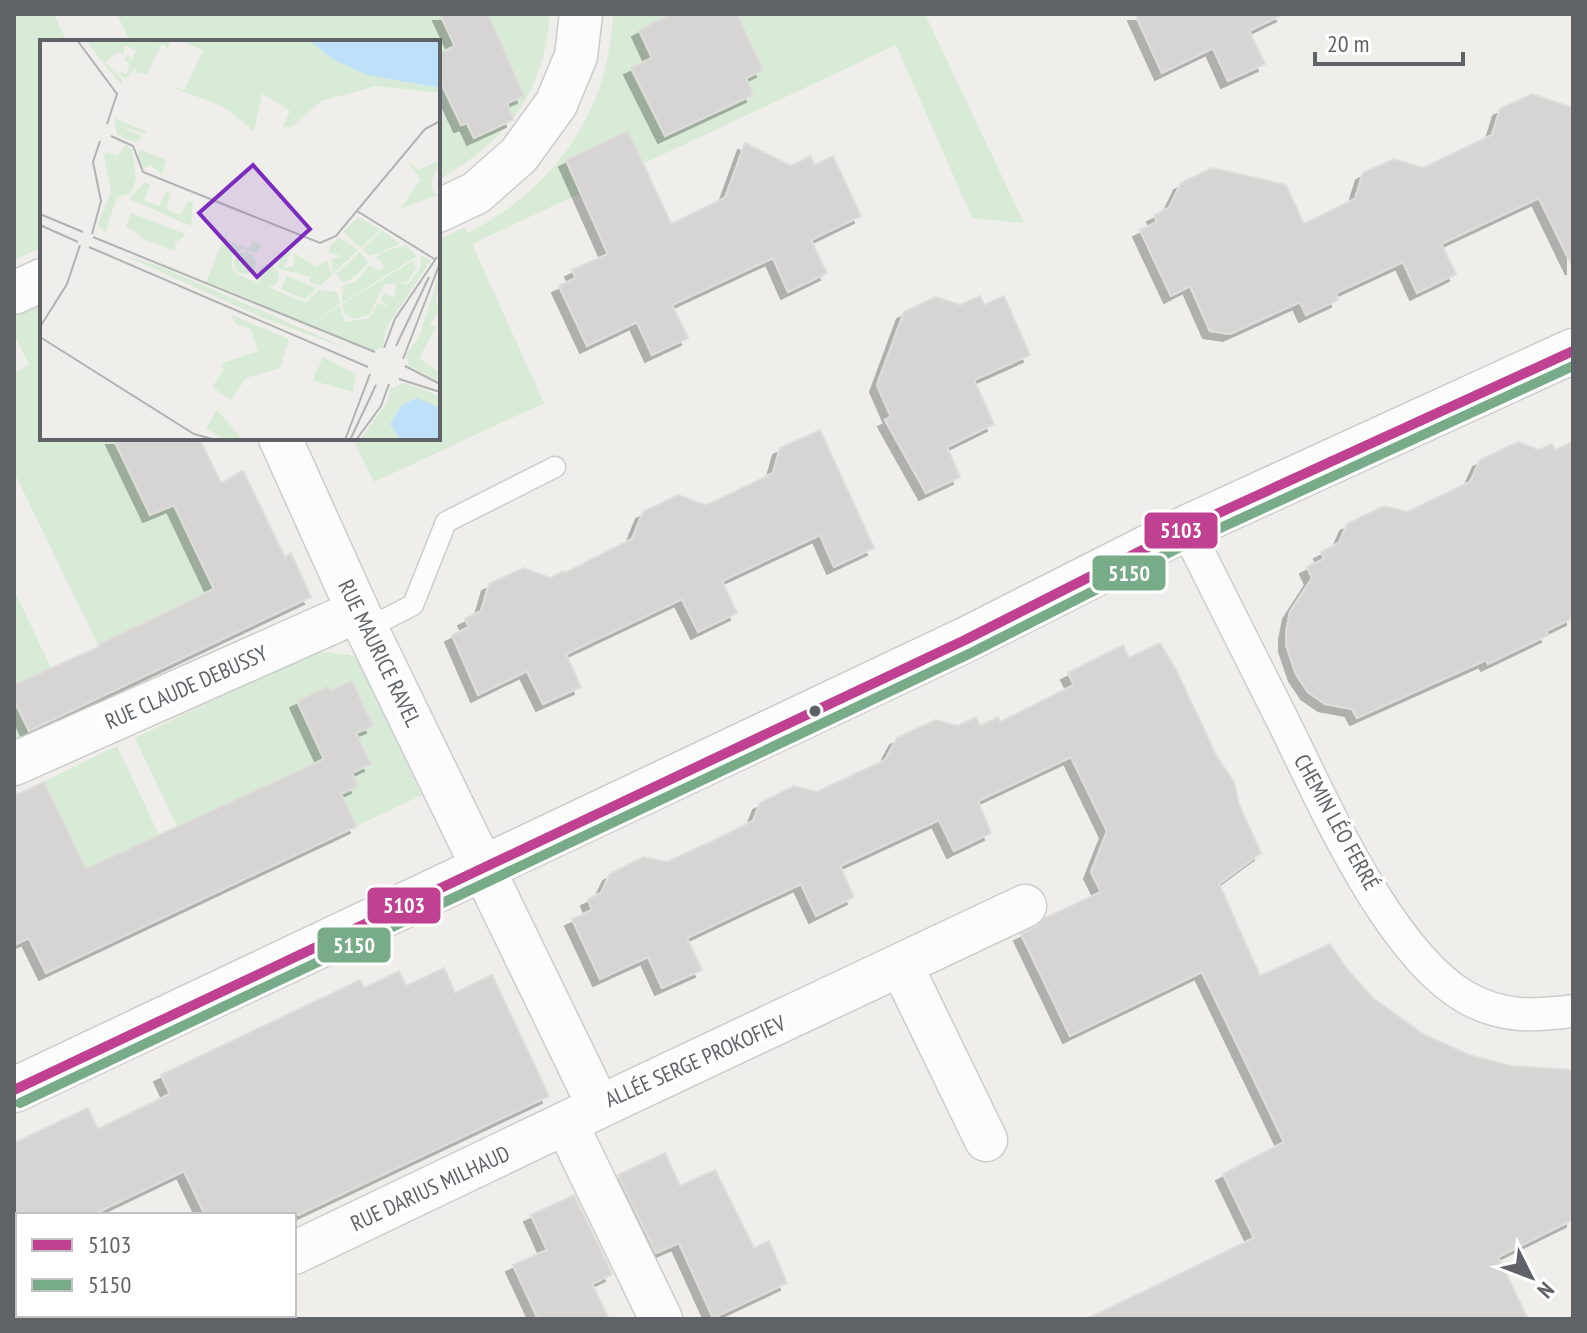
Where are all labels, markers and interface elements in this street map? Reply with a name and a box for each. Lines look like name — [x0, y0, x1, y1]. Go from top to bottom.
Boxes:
scale bar — [1315, 16, 1463, 66]
text: 20 m — [1327, 28, 1369, 59]
inset map — [40, 40, 440, 440]
line badge: 5103 — [1143, 511, 1219, 550]
text: 5103 — [1160, 516, 1202, 544]
line badge: 5150 — [1091, 554, 1167, 592]
text: 5150 — [1108, 559, 1150, 587]
street label: RUE MAURICE RAVEL — [332, 575, 428, 731]
street label: RUE CLAUDE DEBUSSY — [101, 639, 271, 735]
unlabelled marker — [807, 703, 823, 719]
street label: CHEMIN LÉO FERRÉ — [1288, 749, 1386, 895]
line badge: 5103 — [366, 886, 442, 925]
text: 5103 — [383, 891, 425, 919]
line badge: 5150 — [316, 926, 392, 964]
text: 5150 — [333, 931, 375, 959]
street label: ALLÉE SERGE PROKOFIEV — [601, 1008, 790, 1113]
street label: RUE DARIUS MILHAUD — [346, 1139, 514, 1237]
legend — [16, 1213, 296, 1317]
text: 5103 — [88, 1229, 131, 1260]
north arrow — [1491, 1237, 1571, 1317]
text: 5150 — [88, 1269, 131, 1300]
text: N — [1531, 1277, 1560, 1304]

